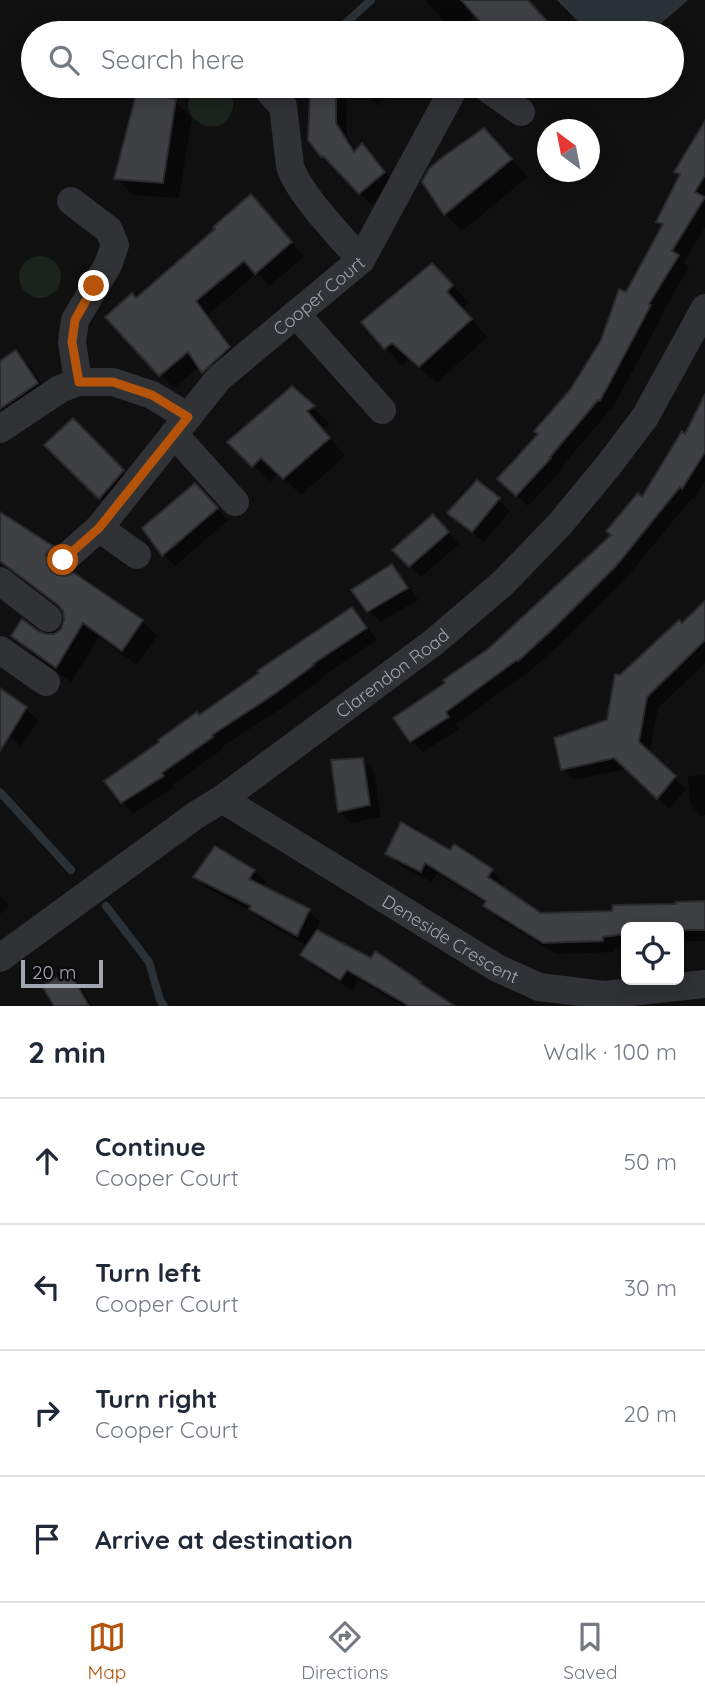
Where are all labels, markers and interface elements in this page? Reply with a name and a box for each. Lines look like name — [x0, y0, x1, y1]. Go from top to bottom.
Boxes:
search box — [21, 21, 684, 98]
icon: search — [45, 41, 83, 79]
text: Search here — [101, 43, 245, 76]
north arrow — [537, 119, 600, 182]
street label: Cooper Court — [268, 251, 369, 340]
route end — [78, 270, 109, 301]
route start — [47, 544, 78, 575]
street label: Clarendon Road — [331, 623, 454, 723]
street label: Deneside Crescent — [378, 889, 522, 988]
map controls — [621, 922, 684, 985]
button: locate — [621, 922, 684, 985]
scale bar — [21, 957, 103, 989]
text: 20 m — [32, 960, 76, 984]
text: 2 min — [28, 1033, 106, 1071]
text: Walk · 100 m — [543, 1037, 677, 1066]
text: Continue — [95, 1130, 206, 1163]
icon: ahead — [28, 1142, 66, 1180]
text: 50 m — [624, 1147, 677, 1176]
text: Cooper Court — [95, 1163, 239, 1192]
text: Turn left — [95, 1256, 202, 1289]
icon: left — [28, 1268, 66, 1306]
text: 30 m — [624, 1273, 677, 1302]
text: Cooper Court — [95, 1289, 239, 1318]
text: Turn right — [95, 1382, 217, 1415]
icon: right — [28, 1394, 66, 1432]
text: 20 m — [623, 1399, 677, 1428]
text: Cooper Court — [95, 1415, 239, 1444]
icon: arrive — [28, 1520, 66, 1558]
text: Arrive at destination — [95, 1523, 353, 1556]
tab: Map — [88, 1618, 126, 1684]
tab: Directions — [301, 1618, 388, 1684]
tab: Saved — [563, 1618, 618, 1684]

